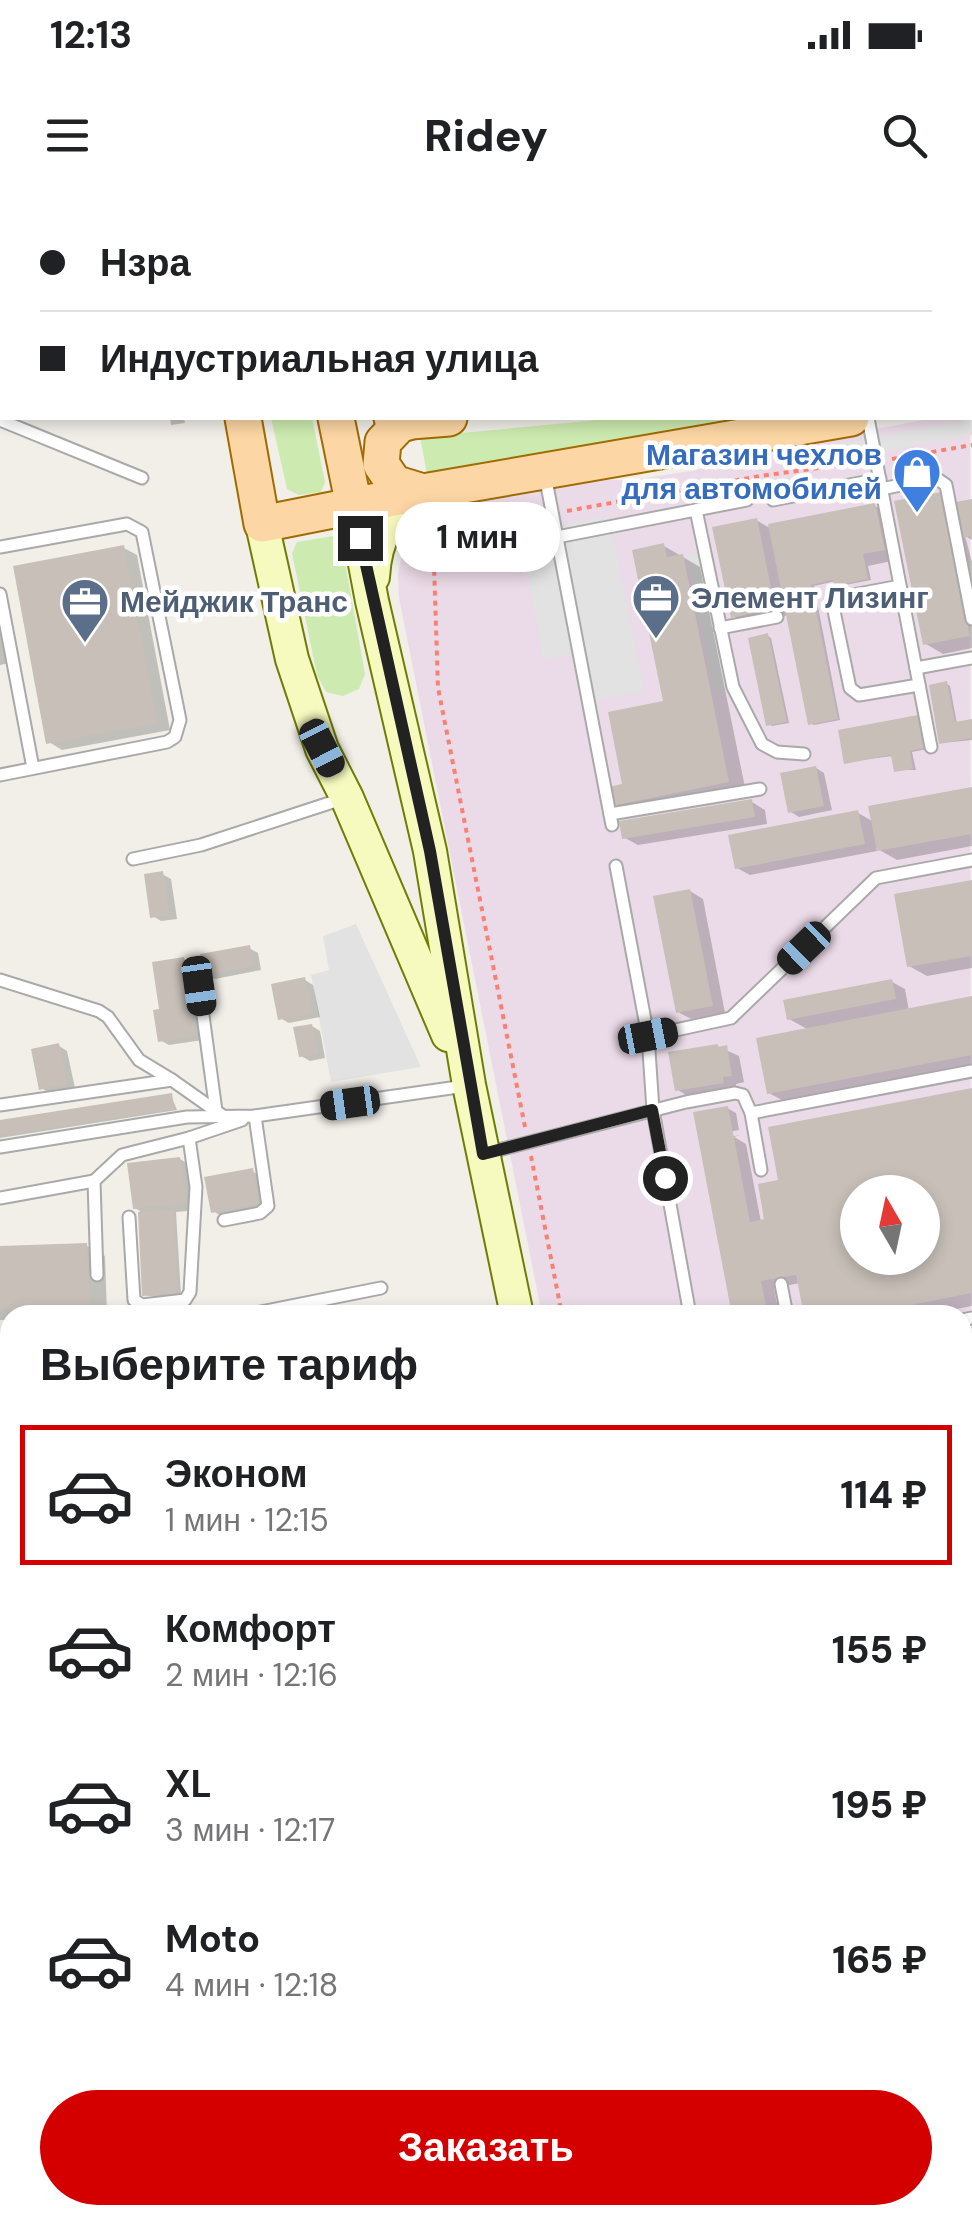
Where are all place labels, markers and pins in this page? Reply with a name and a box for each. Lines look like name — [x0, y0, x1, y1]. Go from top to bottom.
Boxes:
place label: Магазин чехлов для автомобилей — [622, 435, 882, 508]
shop icon: Магазин чехлов для автомобилей — [891, 446, 943, 514]
office icon: Элемент Лизинг — [630, 572, 682, 640]
office icon: Мейджик Транс — [59, 576, 111, 644]
place label: Элемент Лизинг — [691, 578, 929, 617]
place label: Мейджик Транс — [120, 582, 348, 621]

